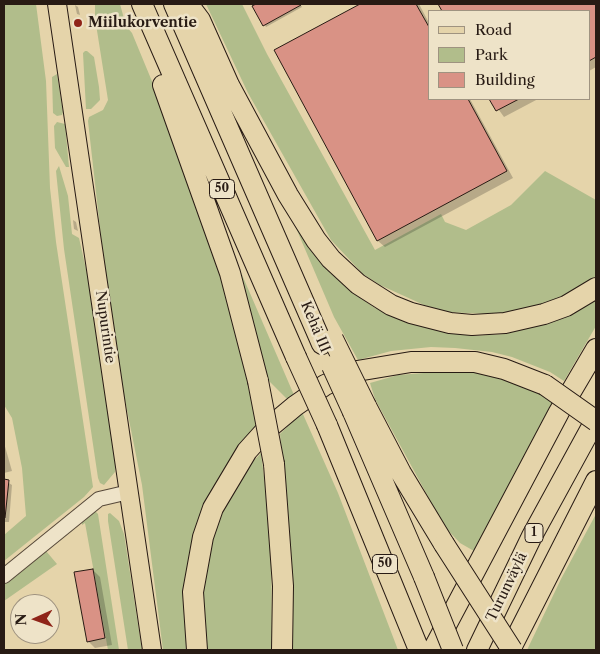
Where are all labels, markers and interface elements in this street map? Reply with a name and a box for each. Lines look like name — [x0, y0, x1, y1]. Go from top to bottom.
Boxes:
legend — [428, 10, 590, 100]
place label: Miilukorventie — [88, 15, 197, 31]
marker: Miilukorventie — [72, 17, 84, 29]
text: Road — [475, 20, 512, 39]
text: Park — [475, 45, 508, 64]
text: Building — [475, 70, 535, 89]
road number: 50 — [210, 180, 234, 198]
street label: Nupurintie — [92, 290, 118, 364]
street label: Kehä III — [297, 299, 333, 355]
road number: 1 — [525, 524, 543, 542]
street label: Turunväylä — [483, 550, 531, 624]
road number: 50 — [372, 554, 398, 574]
north arrow — [10, 594, 60, 644]
text: N — [12, 613, 30, 626]

